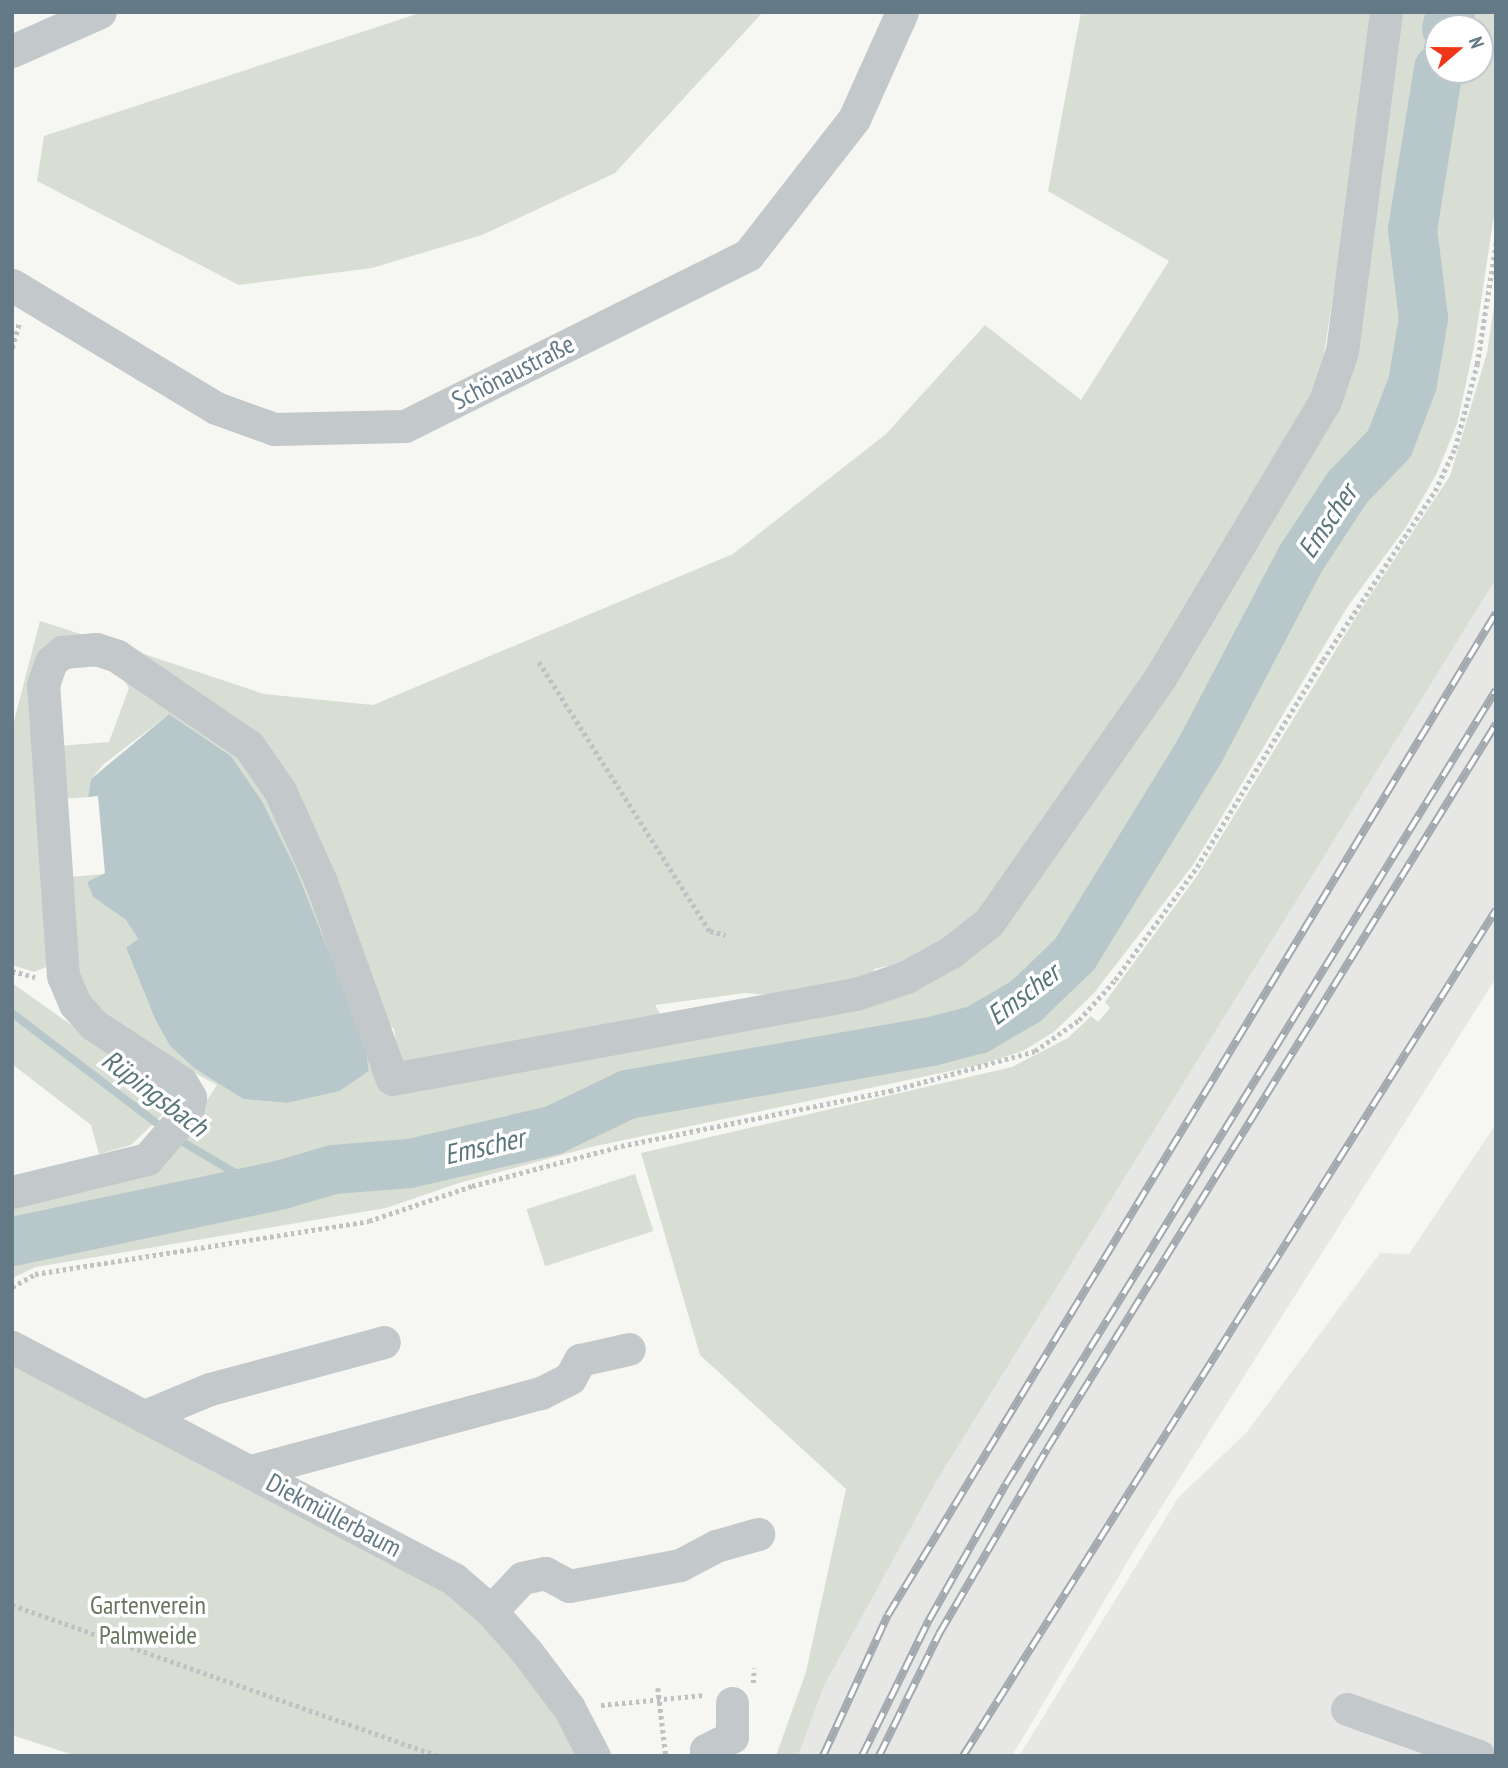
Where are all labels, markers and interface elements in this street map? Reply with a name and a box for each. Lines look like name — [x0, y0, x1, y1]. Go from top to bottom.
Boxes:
north arrow — [1424, 14, 1494, 84]
text: N — [1464, 34, 1490, 51]
street label: Schönaustraße — [447, 328, 579, 416]
water label: Emscher — [1290, 478, 1364, 564]
water label: Emscher — [980, 956, 1066, 1032]
water label: Rüpingsbach — [96, 1042, 214, 1144]
water label: Emscher — [441, 1120, 527, 1172]
street label: Diekmüllerbaum — [261, 1466, 407, 1564]
park label: Gartenverein Palmweide — [90, 1589, 206, 1650]

